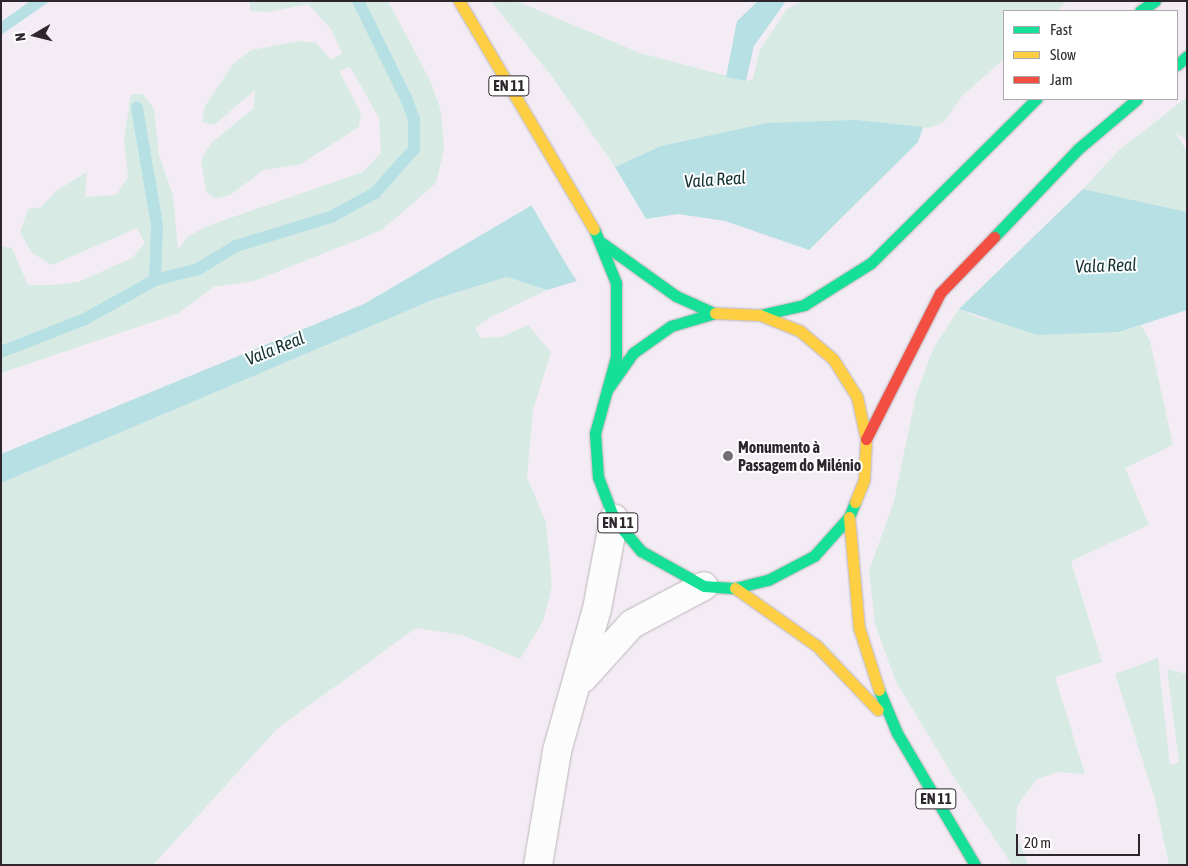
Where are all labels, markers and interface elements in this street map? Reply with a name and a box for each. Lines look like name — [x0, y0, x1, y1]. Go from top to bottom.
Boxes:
north arrow — [10, 10, 60, 60]
legend — [1003, 10, 1178, 100]
text: Fast — [1050, 21, 1072, 38]
text: N — [12, 32, 29, 42]
text: Slow — [1050, 46, 1076, 63]
text: Jam — [1050, 71, 1073, 88]
road number: EN 11 — [488, 74, 530, 98]
water label: Vala Real — [683, 167, 747, 193]
water label: Vala Real — [1075, 254, 1137, 278]
water label: Vala Real — [242, 327, 308, 371]
place label: Monumento à Passagem do Milénio — [738, 437, 861, 475]
marker: Monumento à Passagem do Milénio — [722, 450, 734, 462]
road number: EN 11 — [597, 510, 639, 536]
road number: EN 11 — [915, 786, 957, 812]
scale bar — [1018, 824, 1142, 856]
text: 20 m — [1024, 834, 1051, 851]

